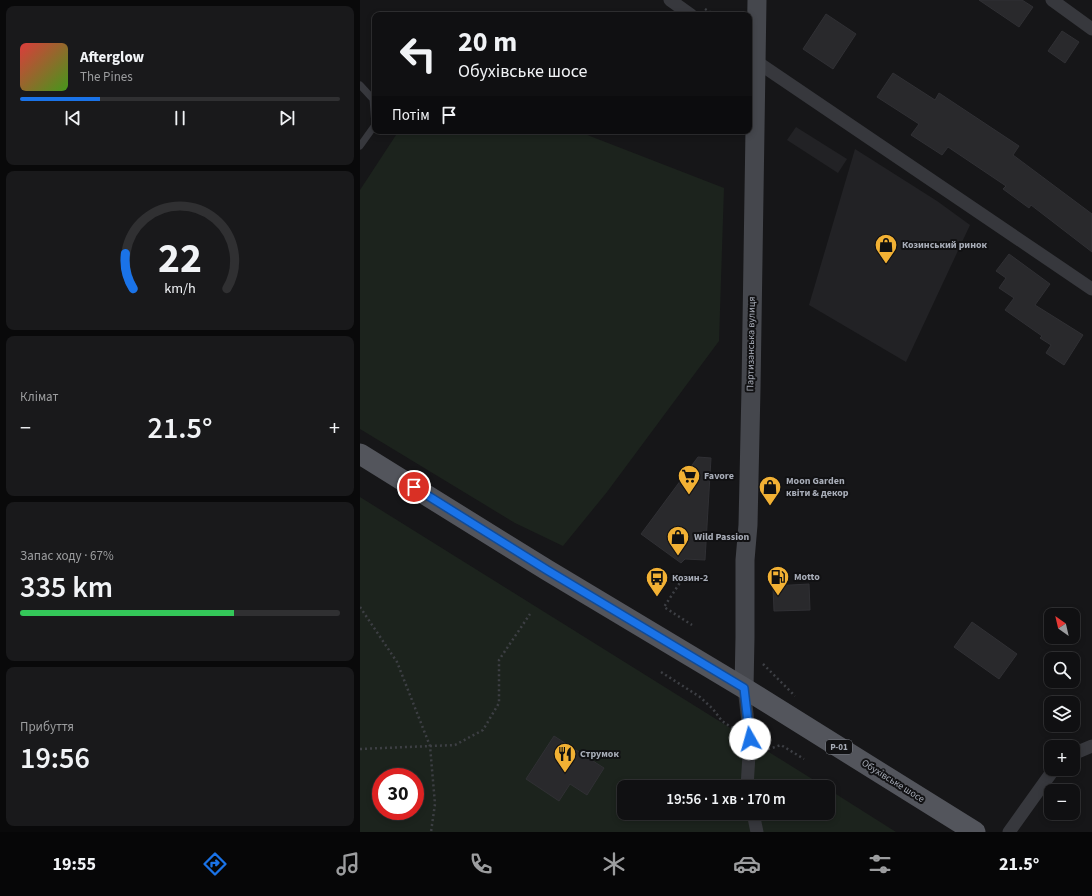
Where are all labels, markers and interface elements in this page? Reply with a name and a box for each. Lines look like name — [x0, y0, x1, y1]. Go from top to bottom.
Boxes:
text: 20 m — [458, 22, 517, 62]
icon: left — [392, 28, 444, 80]
text: Afterglow — [80, 47, 144, 68]
text: Обухівське шосе — [458, 59, 588, 84]
text: The Pines — [80, 68, 133, 86]
icon: arrive — [438, 104, 460, 126]
text: Потім — [392, 105, 430, 126]
icon: previous — [62, 107, 84, 129]
icon: pause — [169, 107, 191, 129]
icon: next — [276, 107, 298, 129]
text: 22 — [158, 229, 202, 289]
shop icon: Козинський ринок — [873, 232, 899, 265]
place label: Козинський ринок — [902, 238, 988, 252]
text: km/h — [164, 277, 196, 298]
street label: Партизанська вулиця — [743, 296, 759, 392]
text: Клімат — [20, 388, 58, 406]
text: 21.5° — [148, 407, 212, 450]
text: − — [20, 412, 31, 444]
text: + — [329, 412, 340, 444]
supermarket icon: Favore — [676, 463, 702, 496]
place label: Favore — [704, 469, 734, 483]
pin — [397, 470, 431, 504]
shop icon: Moon Garden квіти & декор — [757, 474, 783, 507]
place label: Moon Garden квіти & декор — [786, 474, 849, 500]
icon: arrive — [403, 476, 425, 498]
shop icon: Wild Passion — [665, 524, 691, 557]
place label: Wild Passion — [694, 530, 750, 544]
text: Запас ходу · 67% — [20, 547, 114, 565]
fuel station icon: Motto — [765, 564, 791, 597]
bus stop icon: Козин-2 — [644, 565, 670, 598]
text: 335 km — [20, 566, 113, 609]
place label: Motto — [794, 570, 820, 584]
place label: Козин-2 — [672, 571, 708, 585]
north arrow — [1044, 608, 1080, 644]
map controls — [1044, 608, 1080, 820]
button: search — [1044, 652, 1080, 688]
button: layers — [1044, 696, 1080, 732]
text: Прибуття — [20, 718, 74, 736]
position arrow — [729, 718, 771, 760]
text: 19:56 — [20, 737, 90, 780]
road number: Р-01 — [826, 740, 852, 754]
button: + — [1044, 740, 1080, 776]
restaurant icon: Струмок — [552, 741, 578, 774]
place label: Струмок — [580, 747, 619, 761]
street label: Обухівське шосе — [859, 756, 927, 806]
speed limit sign: 30 — [372, 768, 424, 820]
button: − — [1044, 784, 1080, 820]
text: 19:56 · 1 хв · 170 m — [666, 789, 786, 810]
icon: directions — [201, 850, 229, 878]
icon: music — [334, 850, 362, 878]
icon: phone — [467, 850, 495, 878]
icon: climate — [600, 850, 628, 878]
icon: car — [733, 850, 761, 878]
icon: filters — [866, 850, 894, 878]
text: 19:55 — [53, 852, 96, 877]
text: 21.5° — [999, 852, 1039, 877]

